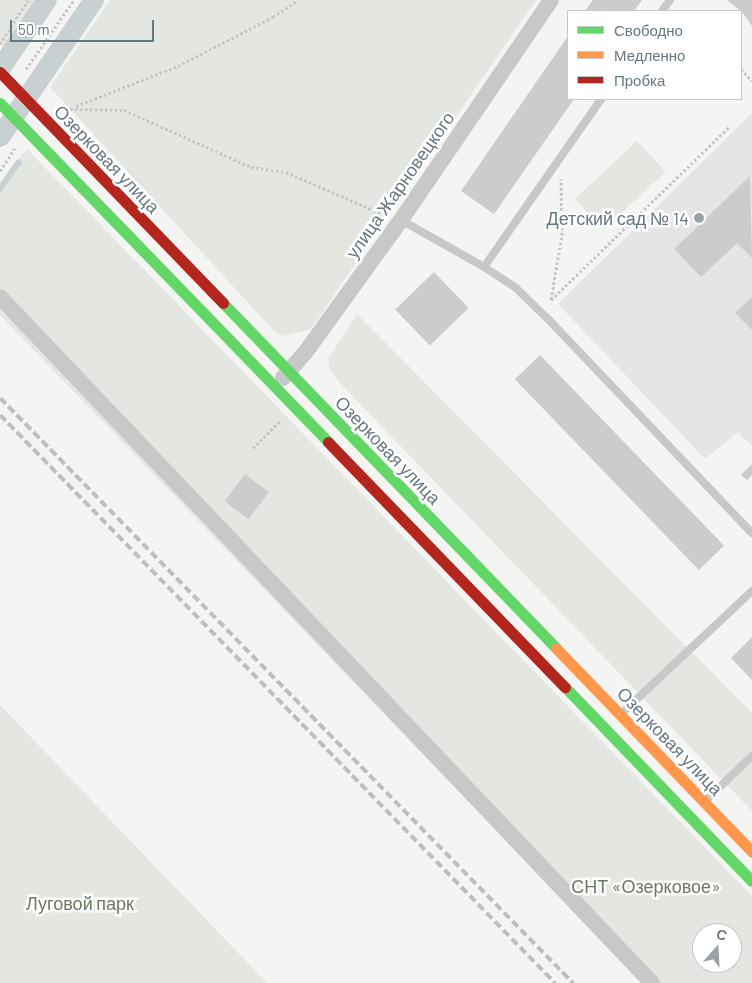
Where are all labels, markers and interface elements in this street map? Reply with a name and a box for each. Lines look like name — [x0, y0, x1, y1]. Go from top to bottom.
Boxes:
scale bar — [12, 10, 156, 42]
legend — [567, 10, 742, 100]
text: 50 m — [18, 20, 50, 38]
text: Свободно — [614, 21, 683, 39]
text: Медленно — [614, 46, 685, 64]
text: Пробка — [614, 71, 665, 89]
street label: Озерковая улица — [50, 100, 164, 218]
street label: улица Жарновецкого — [341, 108, 459, 262]
place label: Детский сад № 14 — [547, 207, 689, 229]
marker: Детский сад № 14 — [693, 212, 705, 224]
street label: Озерковая улица — [331, 391, 445, 509]
street label: Озерковая улица — [613, 682, 727, 800]
park label: СНТ «Озерковое» — [571, 875, 721, 897]
park label: Луговой парк — [26, 892, 134, 914]
north arrow — [692, 923, 742, 973]
text: С — [714, 925, 729, 944]

